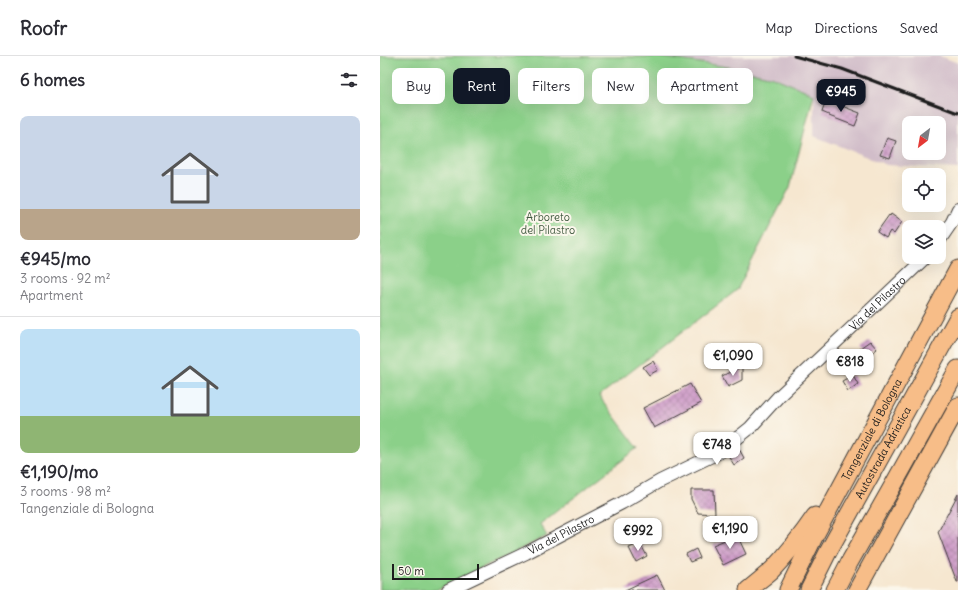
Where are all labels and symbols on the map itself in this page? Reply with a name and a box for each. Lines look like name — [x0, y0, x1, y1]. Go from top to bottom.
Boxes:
pin: €945 — [817, 79, 865, 113]
north arrow — [902, 116, 946, 160]
park label: Arboreto del Pilastro — [521, 210, 575, 237]
street label: Via del Pilastro — [846, 273, 909, 333]
pin: €1,090 — [700, 343, 766, 377]
pin: €818 — [826, 349, 874, 383]
street label: Tangenziale di Bologna — [839, 376, 905, 483]
street label: Autostrada Adriatica — [852, 404, 914, 501]
pin: €748 — [693, 432, 741, 466]
street label: Via del Pilastro — [526, 512, 597, 558]
pin: €1,190 — [697, 516, 763, 550]
pin: €992 — [614, 518, 662, 552]
scale bar — [392, 562, 479, 581]

